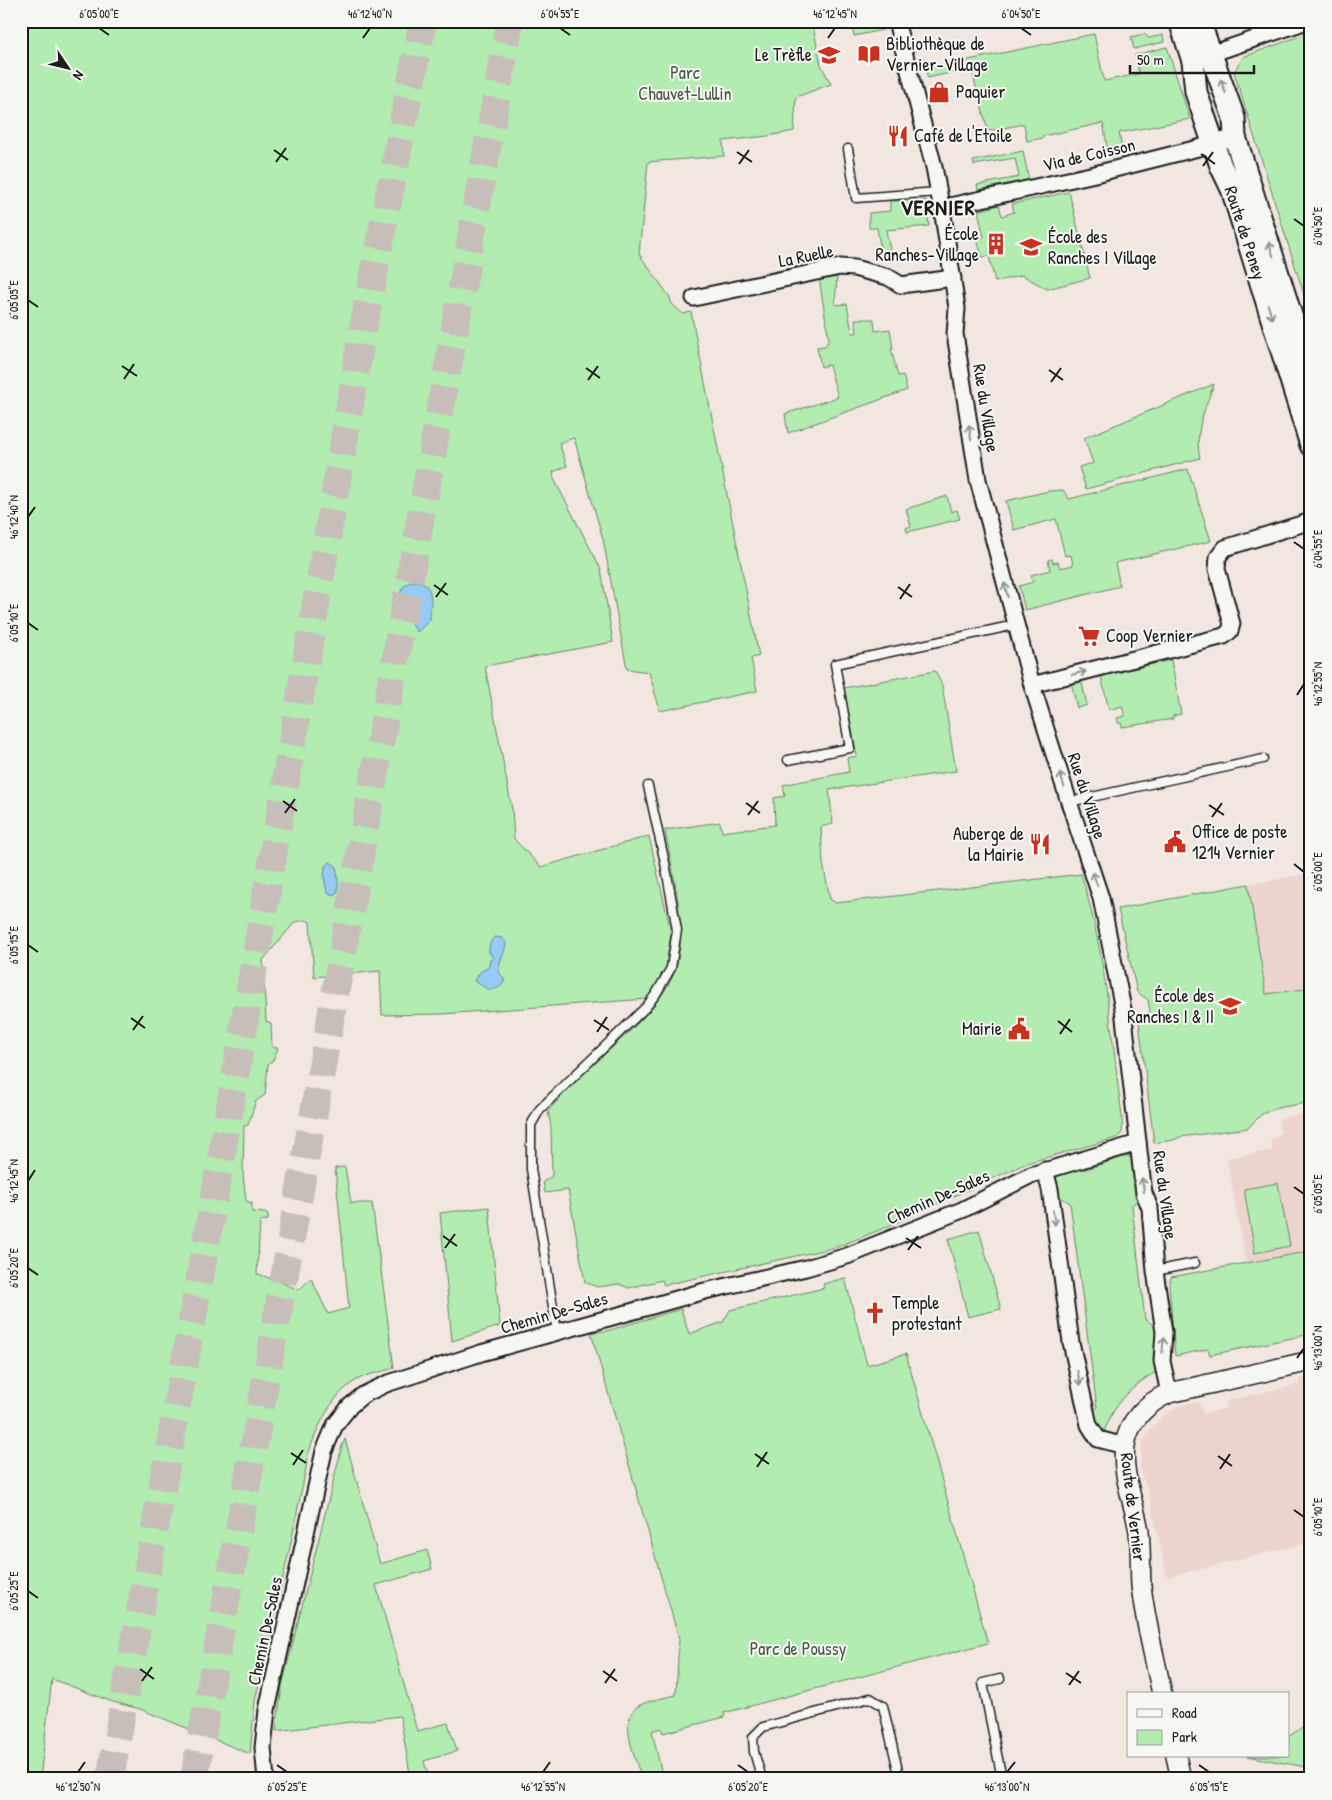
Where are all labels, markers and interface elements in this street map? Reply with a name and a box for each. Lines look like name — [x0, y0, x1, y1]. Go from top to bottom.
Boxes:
text: 6°05'00"E — [79, 5, 120, 22]
text: 46°12'40"N — [348, 5, 392, 22]
text: 6°04'55"E — [541, 5, 580, 22]
text: 46°12'45"N — [813, 5, 857, 22]
text: 6°04'50"E — [1002, 5, 1041, 22]
place label: Bibliothèque de Vernier-Village — [886, 31, 988, 77]
library icon: Bibliothèque de Vernier-Village — [856, 41, 882, 67]
north arrow — [42, 42, 92, 92]
place label: Le Trèfle — [755, 42, 812, 67]
school or university icon: Le Trèfle — [816, 42, 842, 68]
scale bar — [1130, 42, 1253, 74]
text: 50 m — [1137, 49, 1164, 70]
park label: Parc Chauvet-Lullin — [638, 60, 732, 106]
text: N — [69, 67, 89, 85]
shop icon: Paquier — [926, 79, 952, 105]
place label: Paquier — [956, 79, 1005, 104]
one-way arrow — [1218, 79, 1227, 94]
restaurant icon: Café de l'Etoile — [885, 123, 911, 149]
place label: Café de l'Etoile — [914, 123, 1012, 148]
street label: Via de Coisson — [1040, 132, 1138, 177]
street label: Route de Peney — [1219, 183, 1272, 283]
district label: VERNIER — [900, 192, 976, 222]
text: 6°04'50"E — [1309, 206, 1326, 245]
place label: École Ranches-Village — [876, 221, 979, 267]
place label: École des Ranches I Village — [1048, 224, 1157, 270]
building icon: École Ranches-Village — [983, 231, 1009, 257]
school or university icon: École des Ranches I Village — [1018, 234, 1044, 260]
street label: La Ruelle — [776, 238, 835, 273]
one-way arrow — [1265, 241, 1275, 257]
text: 6°05'05"E — [5, 280, 22, 320]
one-way arrow — [1265, 304, 1275, 320]
street label: Rue du Village — [967, 362, 1006, 454]
one-way arrow — [965, 424, 975, 440]
text: 46°12'40"N — [5, 495, 22, 539]
text: 6°04'55"E — [1309, 529, 1326, 568]
one-way arrow — [1001, 583, 1011, 599]
text: 6°05'10"E — [5, 603, 22, 642]
supermarket icon: Coop Vernier — [1076, 623, 1102, 649]
place label: Coop Vernier — [1106, 623, 1193, 648]
text: 46°12'55"N — [1309, 662, 1326, 706]
one-way arrow — [1070, 668, 1086, 677]
street label: Rue du Village — [1062, 750, 1113, 842]
one-way arrow — [1056, 772, 1066, 788]
place label: Office de poste 1214 Vernier — [1192, 819, 1287, 865]
place label: Auberge de la Mairie — [953, 821, 1024, 867]
public building icon: Office de poste 1214 Vernier — [1162, 829, 1188, 855]
restaurant icon: Auberge de la Mairie — [1027, 831, 1053, 857]
text: 6°05'00"E — [1309, 851, 1326, 892]
one-way arrow — [1090, 871, 1099, 887]
text: 6°05'15"E — [5, 925, 22, 964]
place label: École des Ranches I & II — [1127, 983, 1214, 1029]
school or university icon: École des Ranches I & II — [1217, 993, 1243, 1019]
place label: Mairie — [962, 1016, 1002, 1041]
public building icon: Mairie — [1006, 1016, 1032, 1042]
street label: Rue du Village — [1147, 1149, 1184, 1241]
text: 46°12'45"N — [5, 1159, 22, 1203]
street label: Chemin De-Sales — [882, 1163, 993, 1230]
text: 6°05'05"E — [1309, 1174, 1326, 1214]
one-way arrow — [1138, 1177, 1148, 1193]
one-way arrow — [1049, 1210, 1059, 1226]
text: 6°05'20"E — [5, 1247, 22, 1288]
street label: Chemin De-Sales — [497, 1285, 610, 1340]
place label: Temple protestant — [892, 1290, 963, 1336]
church icon: Temple protestant — [862, 1300, 888, 1326]
text: 46°13'00"N — [1309, 1326, 1326, 1370]
one-way arrow — [1158, 1337, 1168, 1353]
one-way arrow — [1075, 1370, 1084, 1386]
street label: Route de Vernier — [1114, 1451, 1153, 1563]
text: 6°05'10"E — [1309, 1497, 1326, 1536]
text: 6°05'25"E — [5, 1570, 22, 1611]
street label: Chemin De-Sales — [241, 1574, 288, 1687]
park label: Parc de Poussy — [750, 1636, 847, 1661]
legend — [1127, 1692, 1290, 1758]
text: Road — [1172, 1702, 1197, 1723]
text: Park — [1172, 1726, 1197, 1747]
text: 46°12'50"N — [56, 1778, 100, 1795]
text: 6°05'25"E — [267, 1778, 308, 1795]
text: 46°12'55"N — [521, 1778, 565, 1795]
text: 6°05'20"E — [728, 1778, 769, 1795]
text: 46°13'00"N — [985, 1778, 1029, 1795]
text: 6°05'15"E — [1190, 1778, 1229, 1795]

